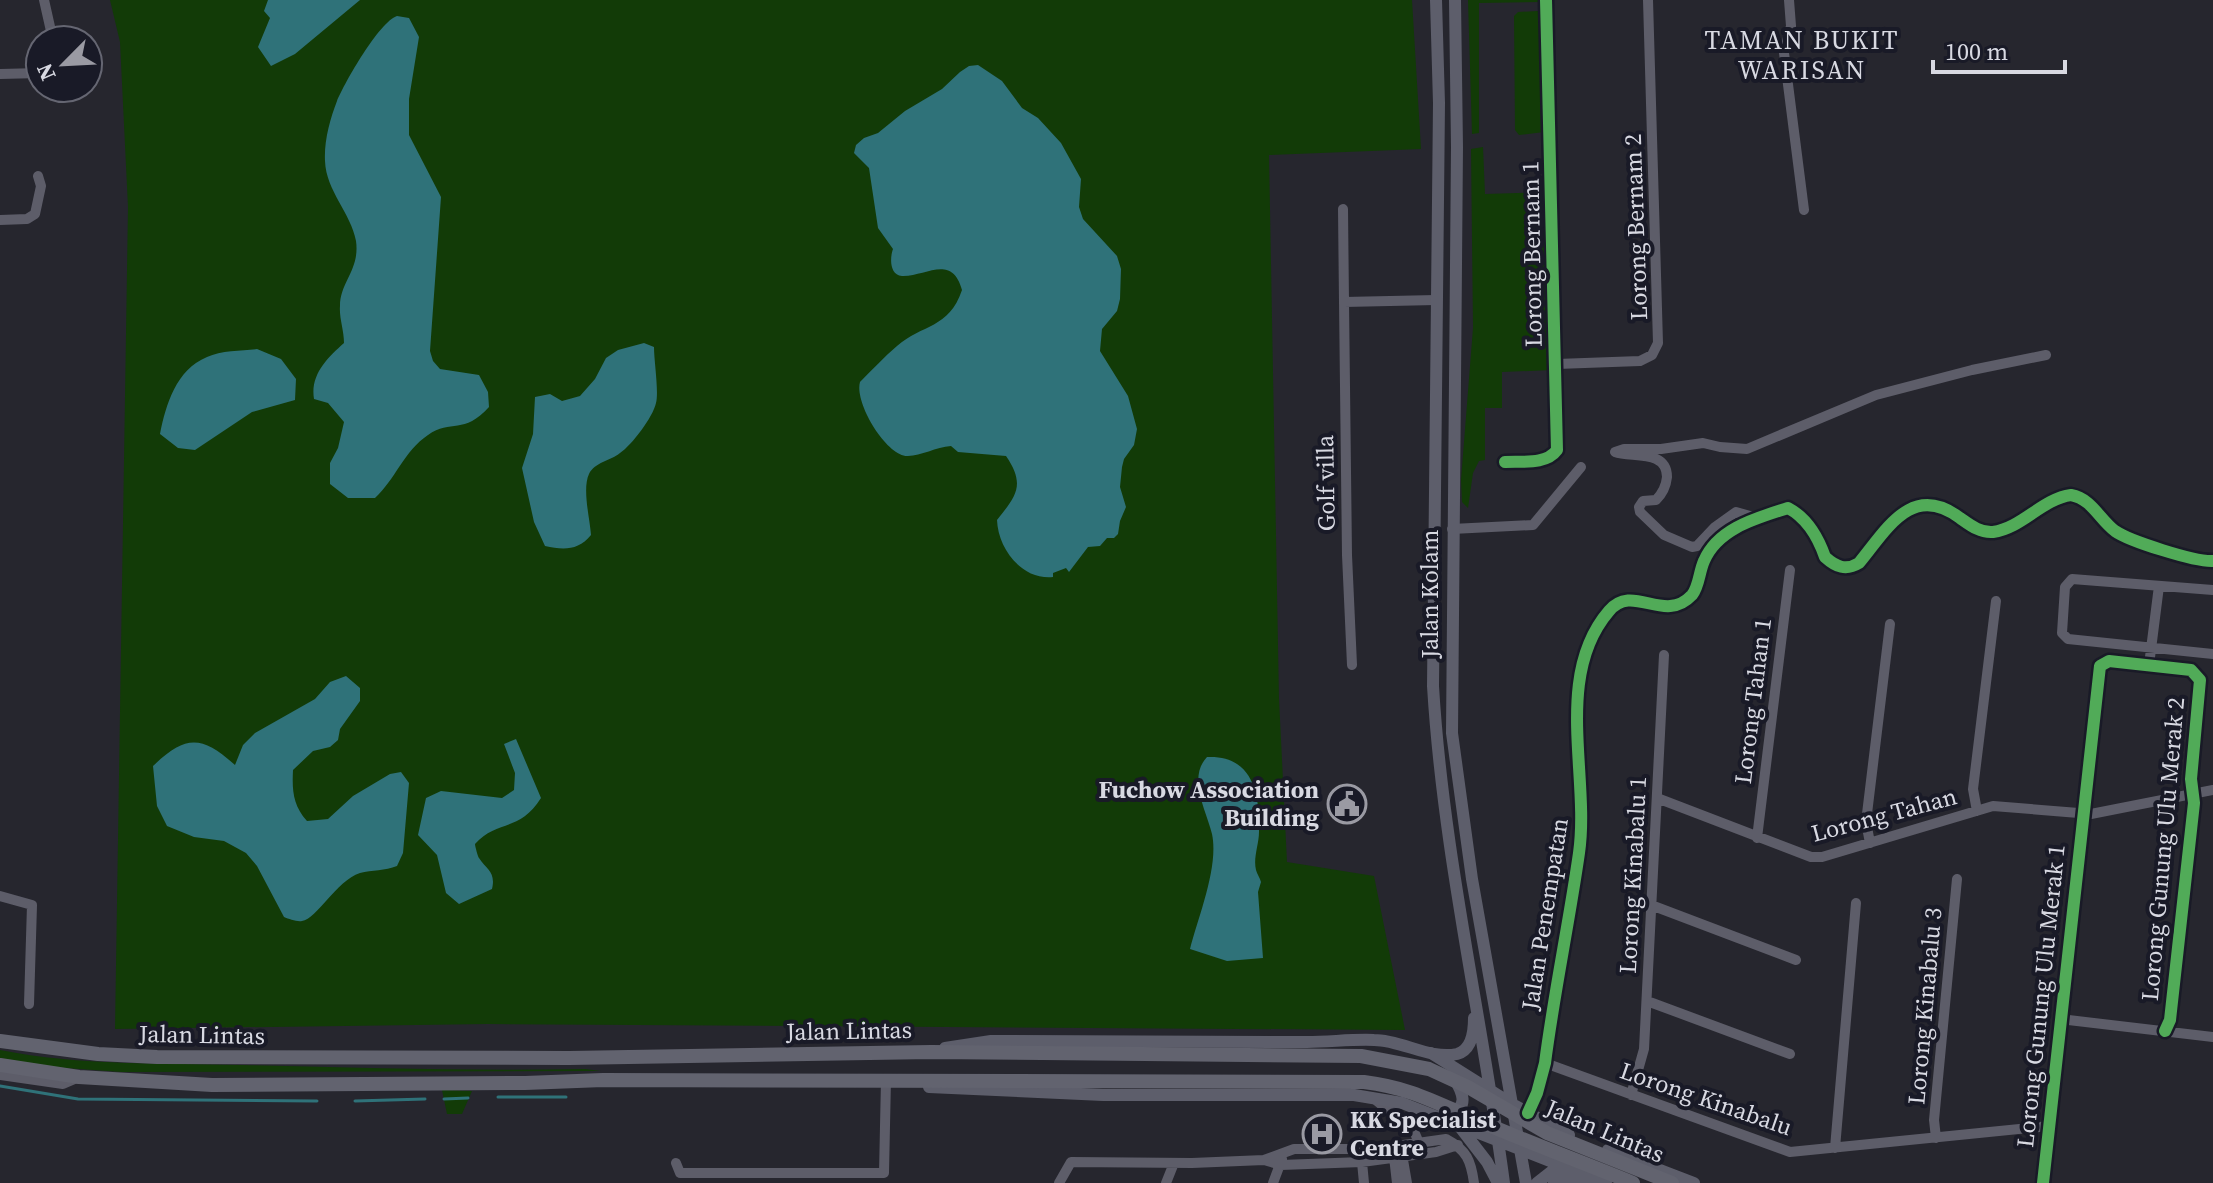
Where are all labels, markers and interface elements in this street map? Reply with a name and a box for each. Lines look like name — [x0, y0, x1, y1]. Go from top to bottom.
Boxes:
district label: TAMAN BUKIT WARISAN — [1704, 22, 1900, 88]
north arrow — [24, 24, 104, 104]
scale bar — [1933, 24, 2065, 74]
text: 100 m — [1945, 35, 2008, 68]
text: N — [29, 59, 63, 86]
street label: Lorong Bernam 2 — [1616, 133, 1655, 321]
street label: Lorong Bernam 1 — [1513, 160, 1550, 348]
street label: Golf villa — [1308, 434, 1343, 531]
street label: Jalan Kolam — [1413, 530, 1446, 659]
street label: Lorong Tahan 1 — [1726, 616, 1779, 786]
street label: Lorong Gunung Ulu Merak 2 — [2133, 696, 2192, 1002]
place label: Fuchow Association Building — [1098, 773, 1319, 834]
street label: Lorong Kinabalu 1 — [1611, 775, 1654, 975]
street label: Lorong Tahan — [1807, 779, 1960, 850]
public building icon: Fuchow Association Building — [1326, 783, 1368, 825]
street label: Jalan Penempatan — [1513, 815, 1576, 1013]
street label: Lorong Gunung Ulu Merak 1 — [2008, 843, 2073, 1149]
street label: Lorong Kinabalu 3 — [1899, 906, 1950, 1106]
street label: Jalan Lintas — [785, 1013, 912, 1048]
street label: Jalan Lintas — [138, 1017, 265, 1052]
street label: Lorong Kinabalu — [1616, 1054, 1797, 1143]
street label: Jalan Lintas — [1540, 1090, 1670, 1170]
place label: KK Specialist Centre — [1350, 1103, 1497, 1164]
hospital icon: KK Specialist Centre — [1301, 1113, 1343, 1155]

